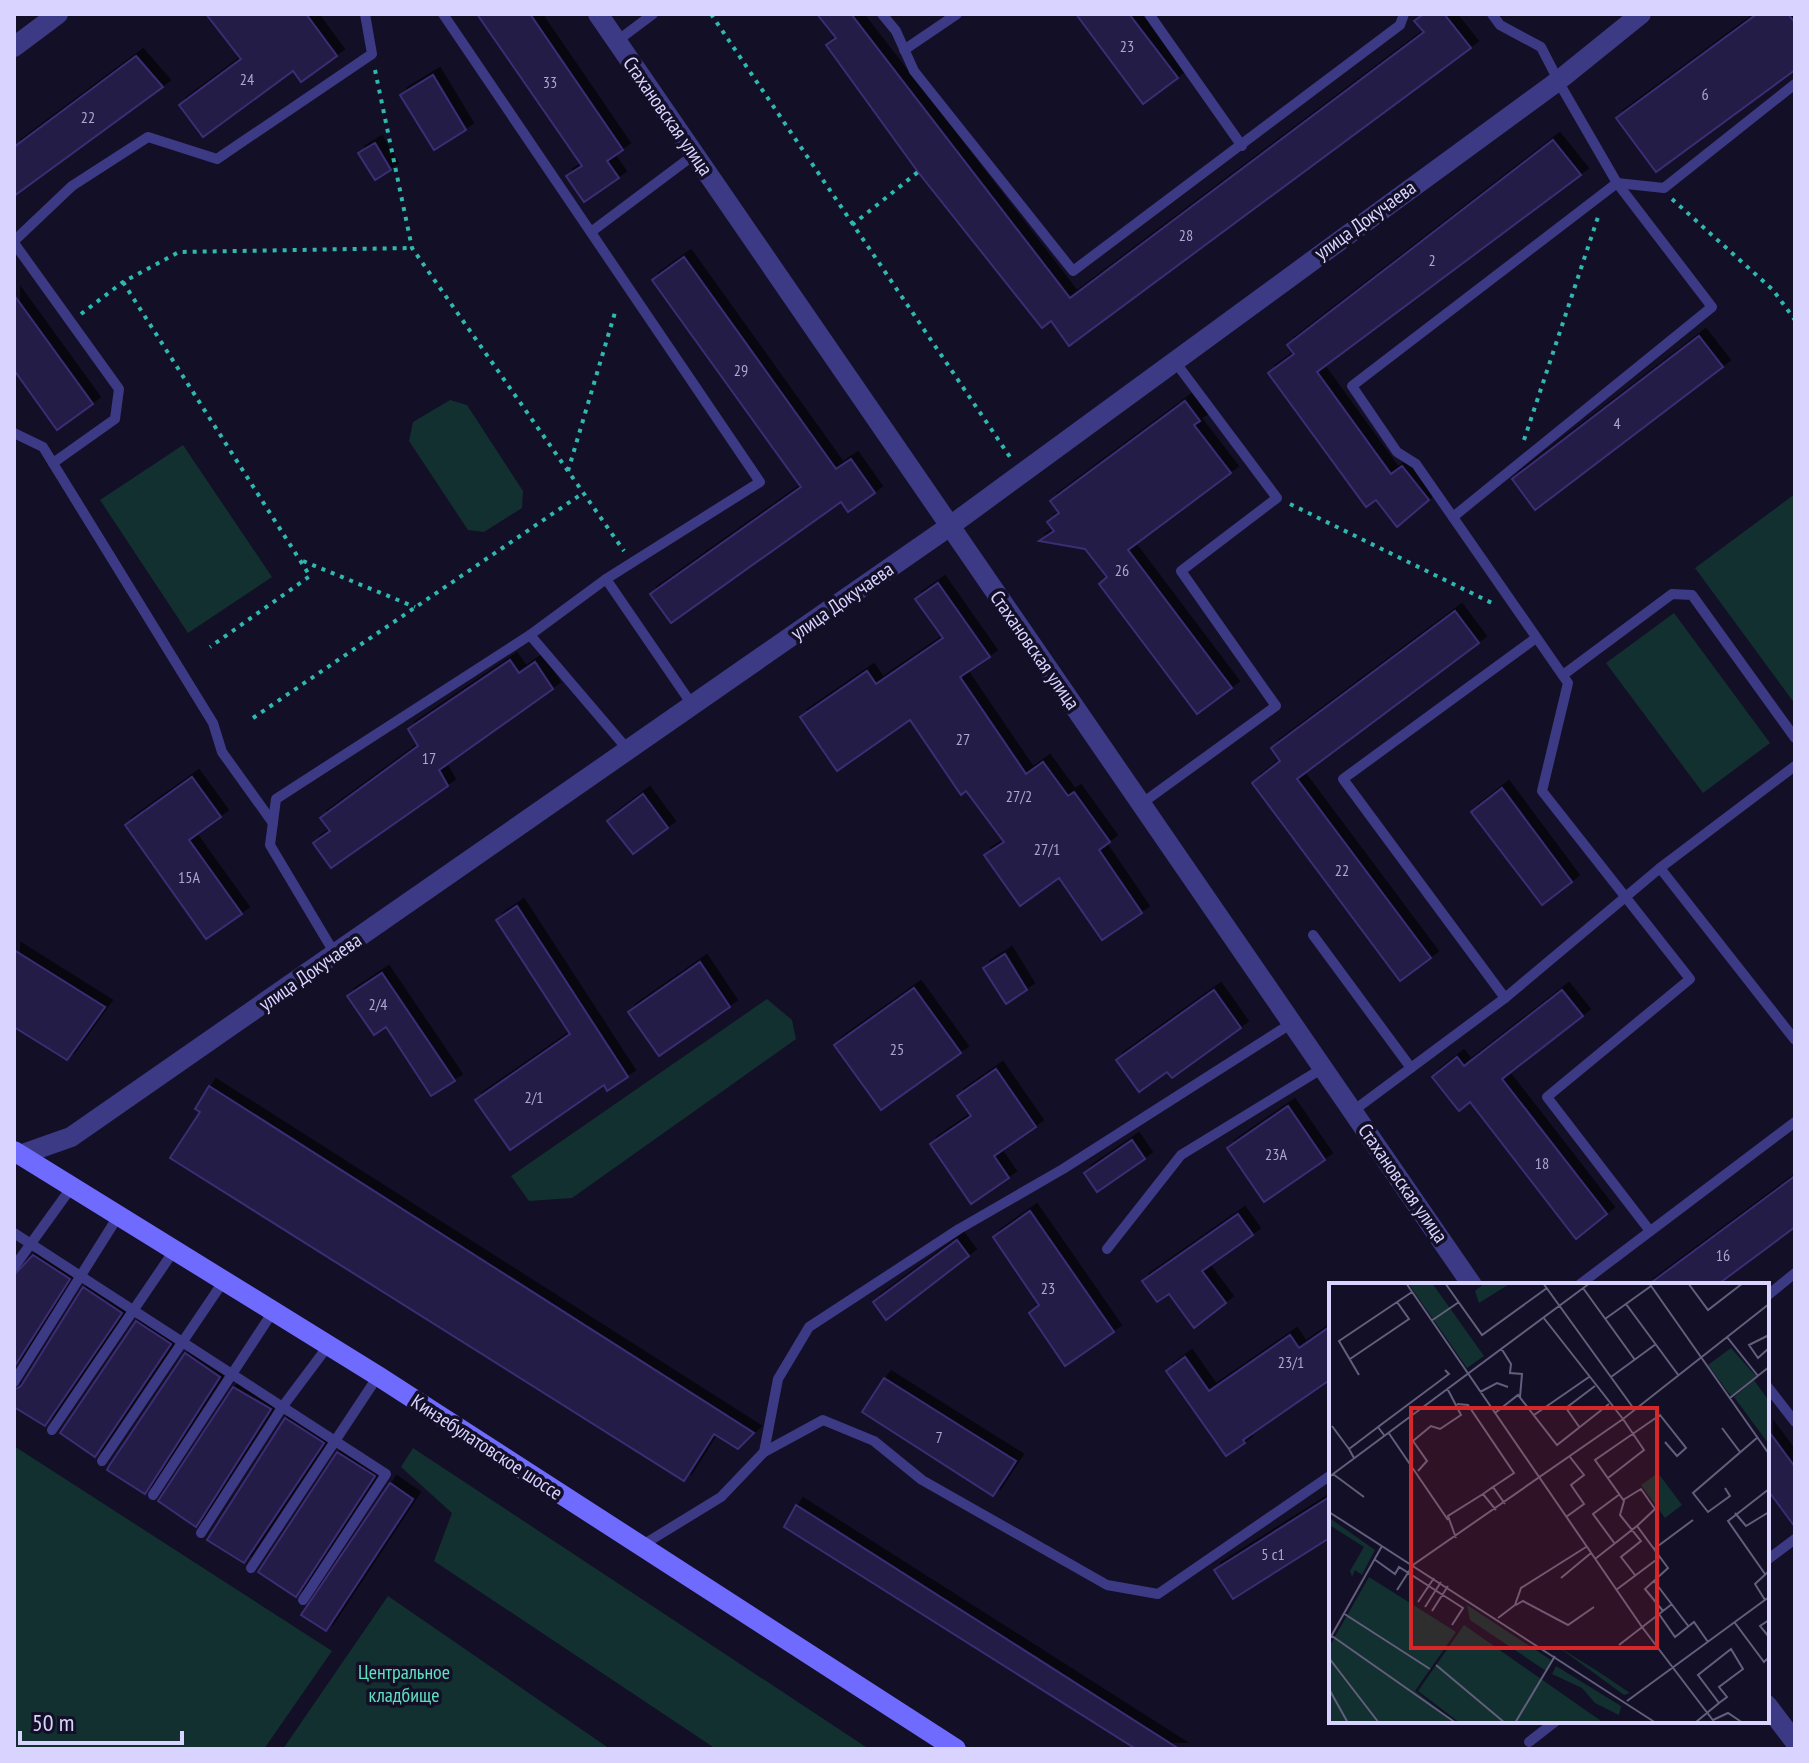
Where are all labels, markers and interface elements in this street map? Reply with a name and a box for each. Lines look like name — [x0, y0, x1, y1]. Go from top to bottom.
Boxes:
house number: 23 — [1120, 36, 1134, 56]
street label: Стахановская улица — [617, 51, 719, 181]
house number: 24 — [240, 69, 254, 89]
house number: 33 — [543, 72, 557, 92]
house number: 6 — [1701, 84, 1709, 104]
house number: 22 — [81, 107, 95, 127]
street label: улица Докучаева — [1309, 174, 1421, 266]
house number: 28 — [1179, 225, 1193, 245]
house number: 2 — [1428, 250, 1436, 270]
house number: 29 — [734, 360, 748, 380]
house number: 4 — [1613, 413, 1621, 433]
street label: улица Докучаева — [786, 556, 898, 646]
house number: 26 — [1115, 560, 1129, 580]
street label: Стахановская улица — [984, 585, 1086, 715]
house number: 27 — [956, 729, 970, 749]
house number: 17 — [422, 748, 436, 768]
house number: 27/2 — [1006, 786, 1032, 806]
house number: 27/1 — [1034, 839, 1060, 859]
house number: 22 — [1335, 860, 1349, 880]
house number: 15А — [178, 867, 200, 887]
street label: улица Докучаева — [254, 927, 366, 1017]
house number: 2/4 — [368, 994, 388, 1014]
house number: 25 — [890, 1039, 904, 1059]
house number: 2/1 — [524, 1087, 544, 1107]
street label: Стахановская улица — [1352, 1118, 1454, 1248]
house number: 23А — [1265, 1144, 1287, 1164]
house number: 18 — [1535, 1153, 1549, 1173]
house number: 16 — [1716, 1245, 1730, 1265]
house number: 23 — [1041, 1278, 1055, 1298]
inset map — [1329, 1283, 1769, 1723]
house number: 23/1 — [1278, 1352, 1304, 1372]
street label: Кинзебулатовское шоссе — [406, 1388, 568, 1506]
house number: 7 — [935, 1427, 943, 1447]
house number: 5 с1 — [1261, 1544, 1285, 1564]
park label: Центральное кладбище — [358, 1659, 450, 1708]
scale bar — [20, 1695, 182, 1745]
text: 50 m — [32, 1707, 74, 1738]

